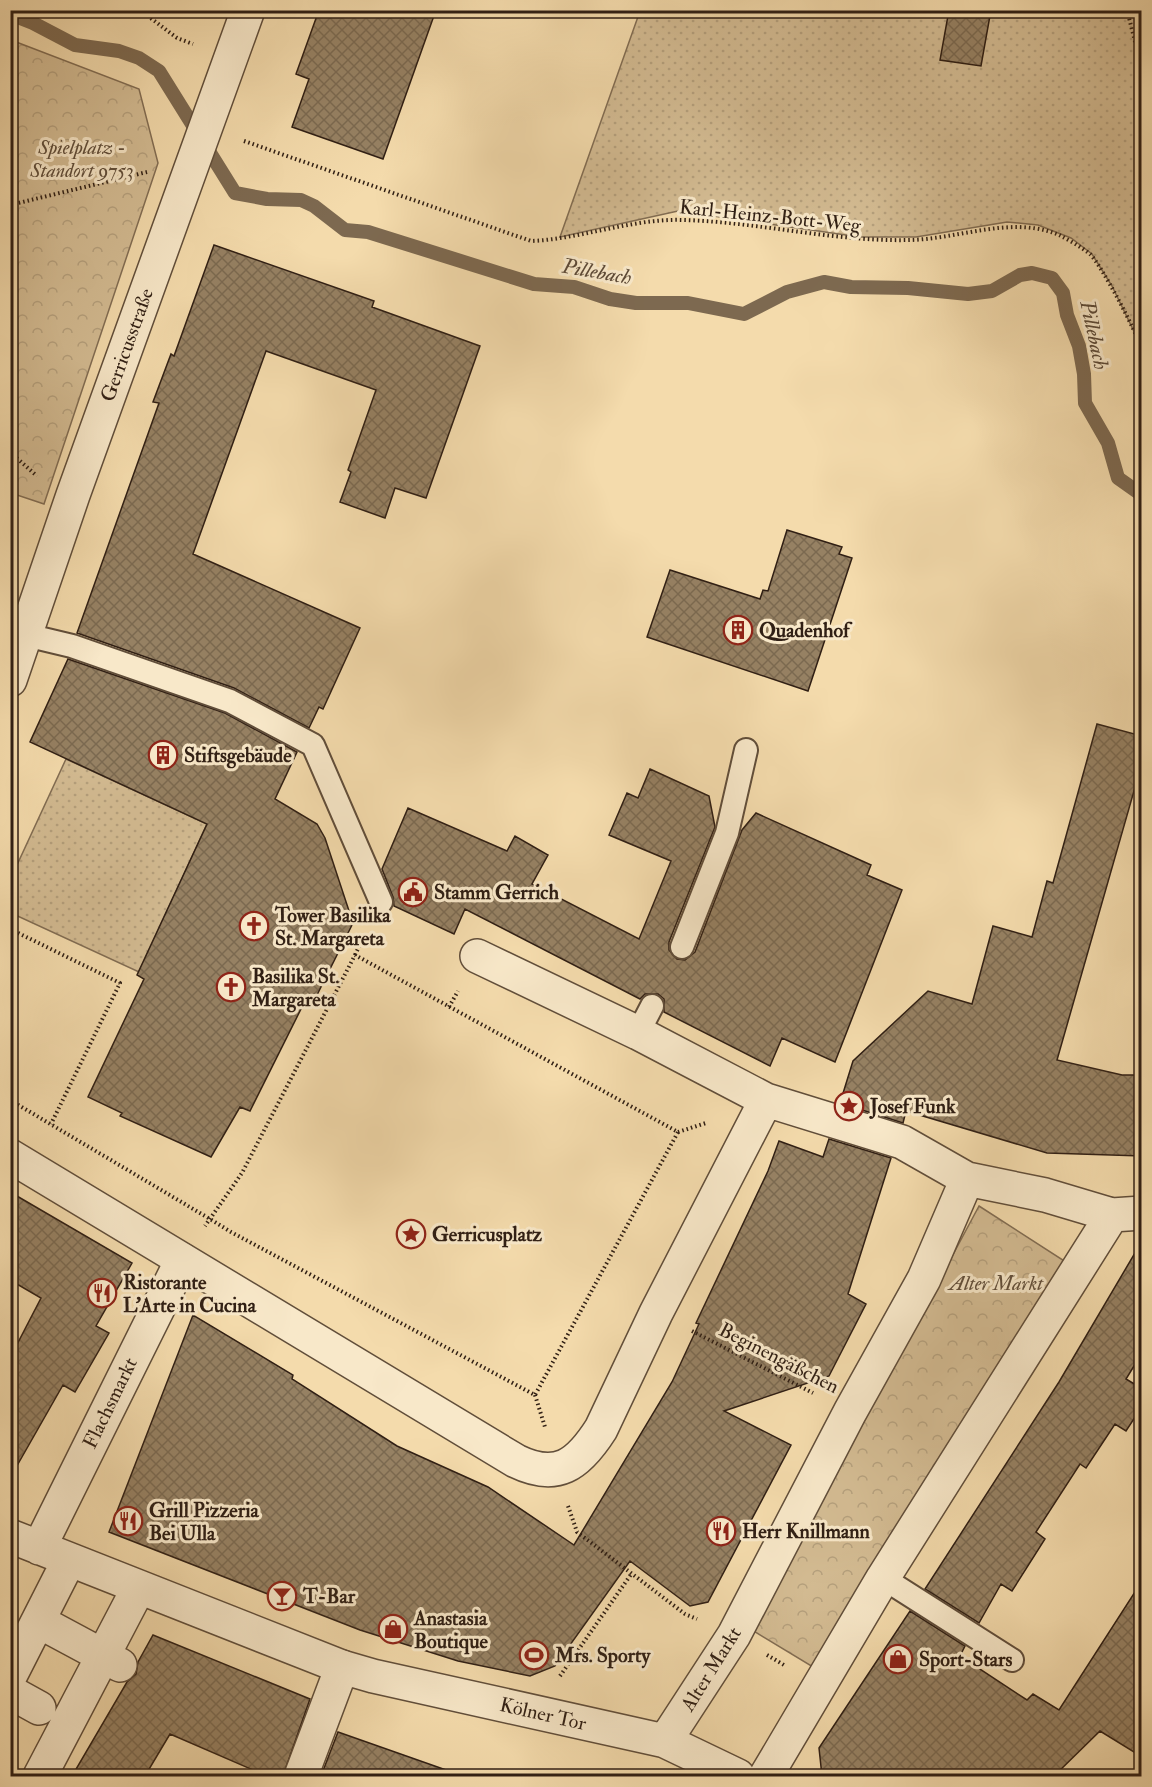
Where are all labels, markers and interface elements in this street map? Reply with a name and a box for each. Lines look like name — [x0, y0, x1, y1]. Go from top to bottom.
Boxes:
park label: Spielplatz - Standort 9753 — [29, 135, 134, 183]
street label: Karl-Heinz-Bott-Weg — [678, 194, 863, 238]
water label: Pillebach — [559, 252, 634, 291]
street label: Gerricusstraße — [95, 285, 159, 405]
water label: Pillebach — [1073, 297, 1114, 372]
building icon: Quadenhof — [722, 614, 754, 646]
place label: Quadenhof — [759, 618, 853, 643]
building icon: Stiftsgebäude — [147, 739, 179, 771]
place label: Stiftsgebäude — [184, 743, 292, 769]
public building icon: Stamm Gerrich — [397, 876, 429, 908]
place label: Stamm Gerrich — [434, 880, 559, 905]
place label: Tower Basilika St. Margareta — [274, 903, 391, 952]
church icon: Tower Basilika St. Margareta — [238, 910, 270, 942]
place label: Basilika St. Margareta — [251, 964, 339, 1013]
church icon: Basilika St. Margareta — [215, 971, 247, 1003]
place icon: Josef Funk — [833, 1090, 865, 1122]
place label: Josef Funk — [869, 1094, 956, 1119]
place icon: Gerricusplatz — [395, 1218, 427, 1250]
place label: Gerricusplatz — [432, 1222, 542, 1248]
place label: Ristorante L'Arte in Cucina — [123, 1270, 257, 1318]
park label: Alter Markt — [947, 1271, 1044, 1296]
restaurant icon: Ristorante L'Arte in Cucina — [86, 1277, 118, 1309]
street label: Beginengäßchen — [715, 1317, 843, 1399]
street label: Flachsmarkt — [77, 1353, 143, 1453]
place label: Grill Pizzeria Bei Ulla — [149, 1498, 259, 1546]
restaurant icon: Grill Pizzeria Bei Ulla — [112, 1505, 144, 1537]
restaurant icon: Herr Knillmann — [705, 1515, 737, 1547]
place label: Herr Knillmann — [742, 1519, 871, 1544]
bar icon: T-Bar — [266, 1580, 298, 1612]
place label: T-Bar — [302, 1584, 356, 1609]
place label: Anastasia Boutique — [413, 1606, 488, 1655]
shop icon: Anastasia Boutique — [377, 1613, 409, 1645]
street label: Alter Markt — [675, 1622, 747, 1717]
sports icon: Mrs. Sporty — [518, 1639, 550, 1671]
place label: Mrs. Sporty — [554, 1643, 652, 1669]
shop icon: Sport-Stars — [882, 1643, 914, 1675]
place label: Sport-Stars — [919, 1647, 1013, 1673]
street label: Kölner Tor — [497, 1692, 589, 1736]

